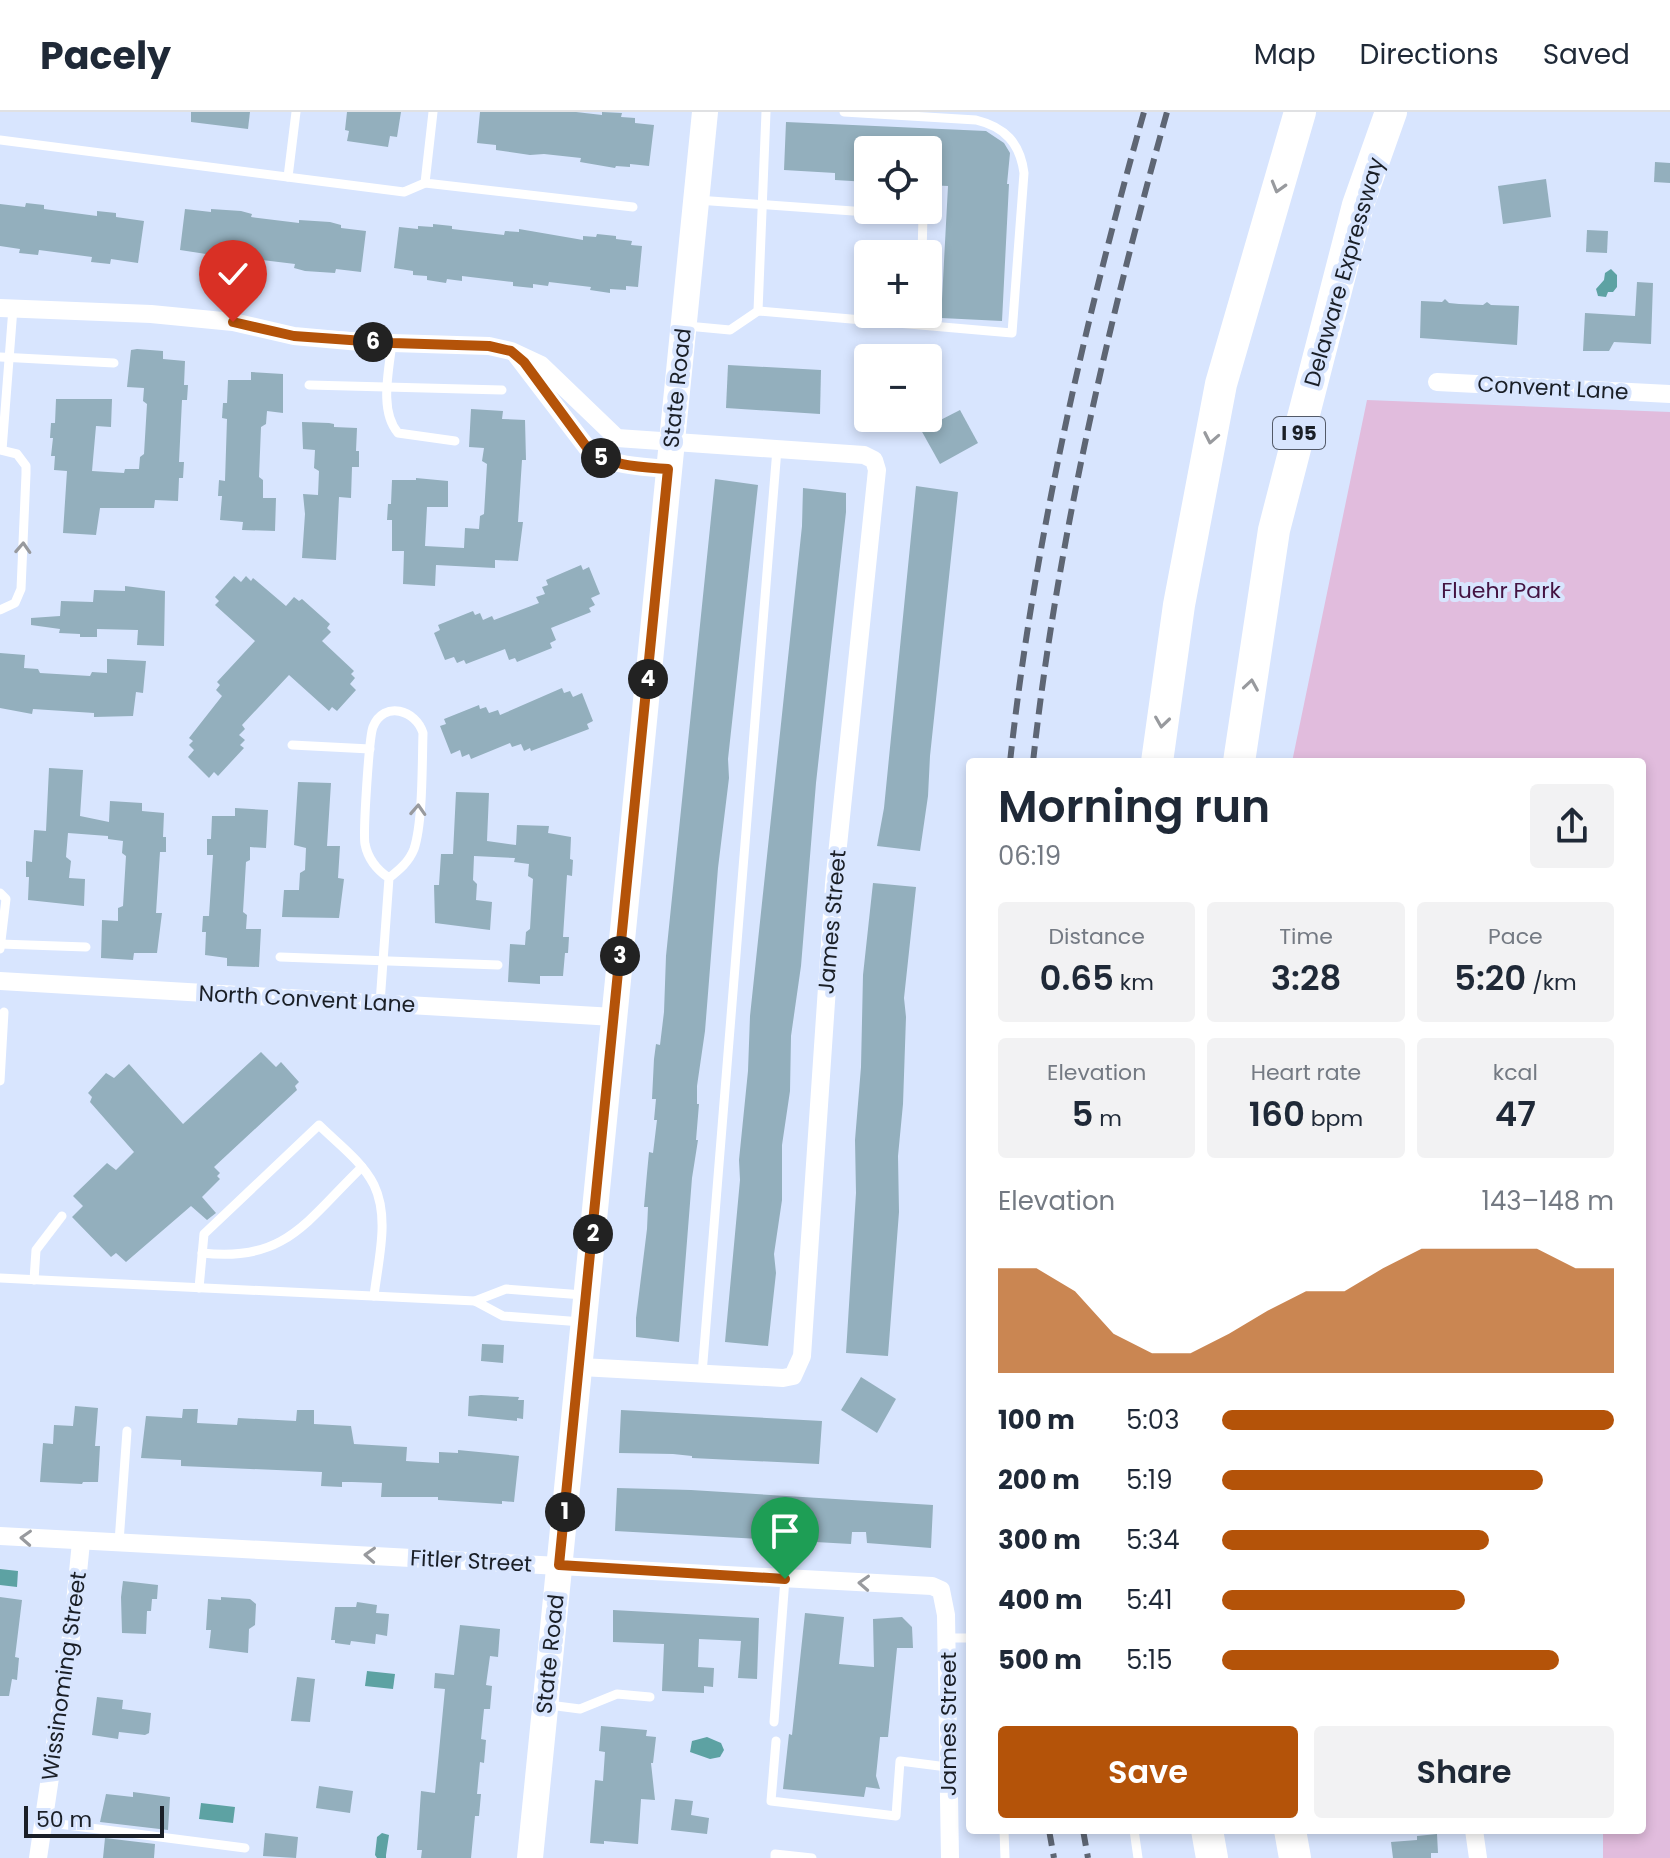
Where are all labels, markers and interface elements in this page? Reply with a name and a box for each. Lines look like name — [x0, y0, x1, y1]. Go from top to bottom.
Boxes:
text: Pacely — [40, 29, 171, 82]
text: Map — [1254, 35, 1316, 74]
text: Directions — [1360, 35, 1499, 74]
text: Saved — [1543, 35, 1630, 74]
map controls — [854, 136, 942, 432]
button: locate — [854, 136, 942, 224]
street label: Delaware Expressway — [1296, 153, 1392, 390]
one-way arrow — [1271, 179, 1287, 193]
pin — [199, 240, 267, 322]
button: + — [854, 240, 942, 328]
icon: check — [211, 252, 255, 296]
pin: 6 — [353, 322, 393, 362]
text: 6 — [366, 326, 380, 357]
street label: State Road — [655, 326, 699, 450]
button: − — [854, 344, 942, 432]
street label: Convent Lane — [1477, 369, 1629, 407]
road number: I 95 — [1273, 417, 1325, 449]
one-way arrow — [1203, 431, 1220, 444]
pin: 5 — [581, 438, 621, 478]
text: 5 — [594, 442, 608, 473]
one-way arrow — [14, 541, 31, 554]
park label: Fluehr Park — [1441, 575, 1561, 606]
pin: 4 — [628, 659, 668, 699]
text: 4 — [641, 663, 655, 694]
one-way arrow — [1241, 678, 1258, 692]
one-way arrow — [1154, 715, 1171, 728]
text: Morning run — [998, 776, 1270, 837]
button: share — [1530, 784, 1614, 868]
one-way arrow — [410, 803, 427, 816]
text: 06:19 — [998, 838, 1061, 874]
street label: James Street — [810, 849, 854, 995]
text: Distance — [1048, 921, 1145, 952]
text: Time — [1279, 921, 1333, 952]
text: Pace — [1488, 921, 1543, 952]
pin: 3 — [600, 936, 640, 976]
text: 3 — [613, 940, 627, 971]
text: 0.65 — [1039, 954, 1114, 1002]
text: 3:28 — [1271, 954, 1341, 1002]
text: 5:20 — [1454, 954, 1526, 1002]
text: km — [1114, 967, 1154, 998]
text: /km — [1526, 967, 1577, 998]
street label: North Convent Lane — [198, 978, 416, 1020]
text: Elevation — [1047, 1057, 1146, 1088]
text: Heart rate — [1251, 1057, 1361, 1088]
text: kcal — [1493, 1057, 1538, 1088]
text: 5 — [1071, 1090, 1093, 1138]
text: 160 — [1249, 1090, 1305, 1138]
text: 47 — [1495, 1090, 1536, 1138]
text: m — [1093, 1103, 1122, 1134]
text: bpm — [1305, 1103, 1363, 1134]
text: Elevation — [998, 1183, 1115, 1219]
text: 143–148 m — [1482, 1183, 1614, 1219]
pin: 2 — [573, 1214, 613, 1254]
text: 2 — [587, 1218, 599, 1249]
text: 100 m — [998, 1402, 1075, 1438]
text: 5:03 — [1126, 1402, 1180, 1438]
text: 200 m — [998, 1462, 1080, 1498]
text: 5:19 — [1126, 1462, 1173, 1498]
pin: 1 — [545, 1492, 585, 1532]
text: 1 — [561, 1496, 569, 1527]
pin — [751, 1497, 819, 1579]
icon: arrive — [763, 1509, 807, 1553]
text: 300 m — [998, 1522, 1081, 1558]
text: 5:34 — [1126, 1522, 1180, 1558]
one-way arrow — [19, 1530, 32, 1547]
street label: Fitler Street — [409, 1542, 533, 1580]
one-way arrow — [363, 1547, 376, 1564]
street label: Wissinoming Street — [34, 1569, 94, 1783]
one-way arrow — [857, 1575, 870, 1592]
text: 400 m — [998, 1582, 1083, 1618]
text: 5:41 — [1126, 1582, 1173, 1618]
street label: State Road — [528, 1592, 572, 1716]
text: 500 m — [998, 1642, 1082, 1678]
text: 5:15 — [1126, 1642, 1173, 1678]
street label: James Street — [933, 1652, 964, 1796]
button: Save — [998, 1726, 1298, 1818]
button: Share — [1314, 1726, 1614, 1818]
scale bar — [24, 1802, 164, 1838]
text: 50 m — [36, 1804, 92, 1835]

